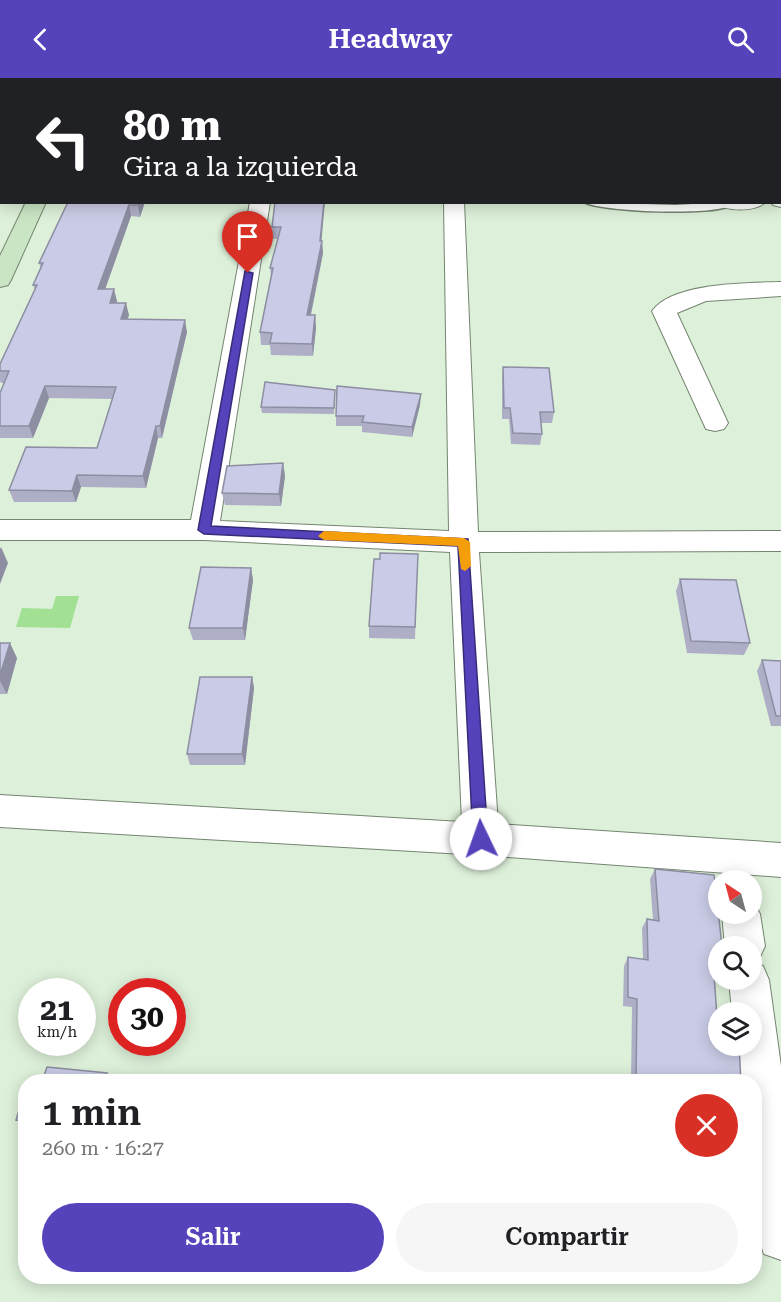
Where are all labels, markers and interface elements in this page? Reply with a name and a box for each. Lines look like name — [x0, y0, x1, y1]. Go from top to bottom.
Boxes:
icon: back — [24, 23, 57, 56]
text: Headway — [328, 23, 453, 55]
icon: search — [724, 23, 757, 56]
text: 80 m — [123, 101, 221, 150]
icon: left — [24, 102, 102, 180]
text: Gira a la izquierda — [123, 151, 358, 183]
pin — [222, 211, 273, 273]
icon: arrive — [231, 220, 264, 253]
position arrow — [449, 807, 513, 871]
north arrow — [708, 870, 762, 924]
map controls — [708, 870, 762, 1056]
button: search — [708, 936, 762, 990]
speed limit sign: 30 — [108, 978, 186, 1056]
text: 21 — [40, 992, 74, 1027]
button: layers — [708, 1002, 762, 1056]
text: km/h — [37, 1023, 77, 1041]
text: 1 min — [42, 1092, 141, 1134]
button: close — [675, 1094, 738, 1157]
text: 260 m · 16:27 — [42, 1136, 164, 1160]
button: Salir — [42, 1203, 384, 1272]
button: Compartir — [396, 1203, 738, 1272]

